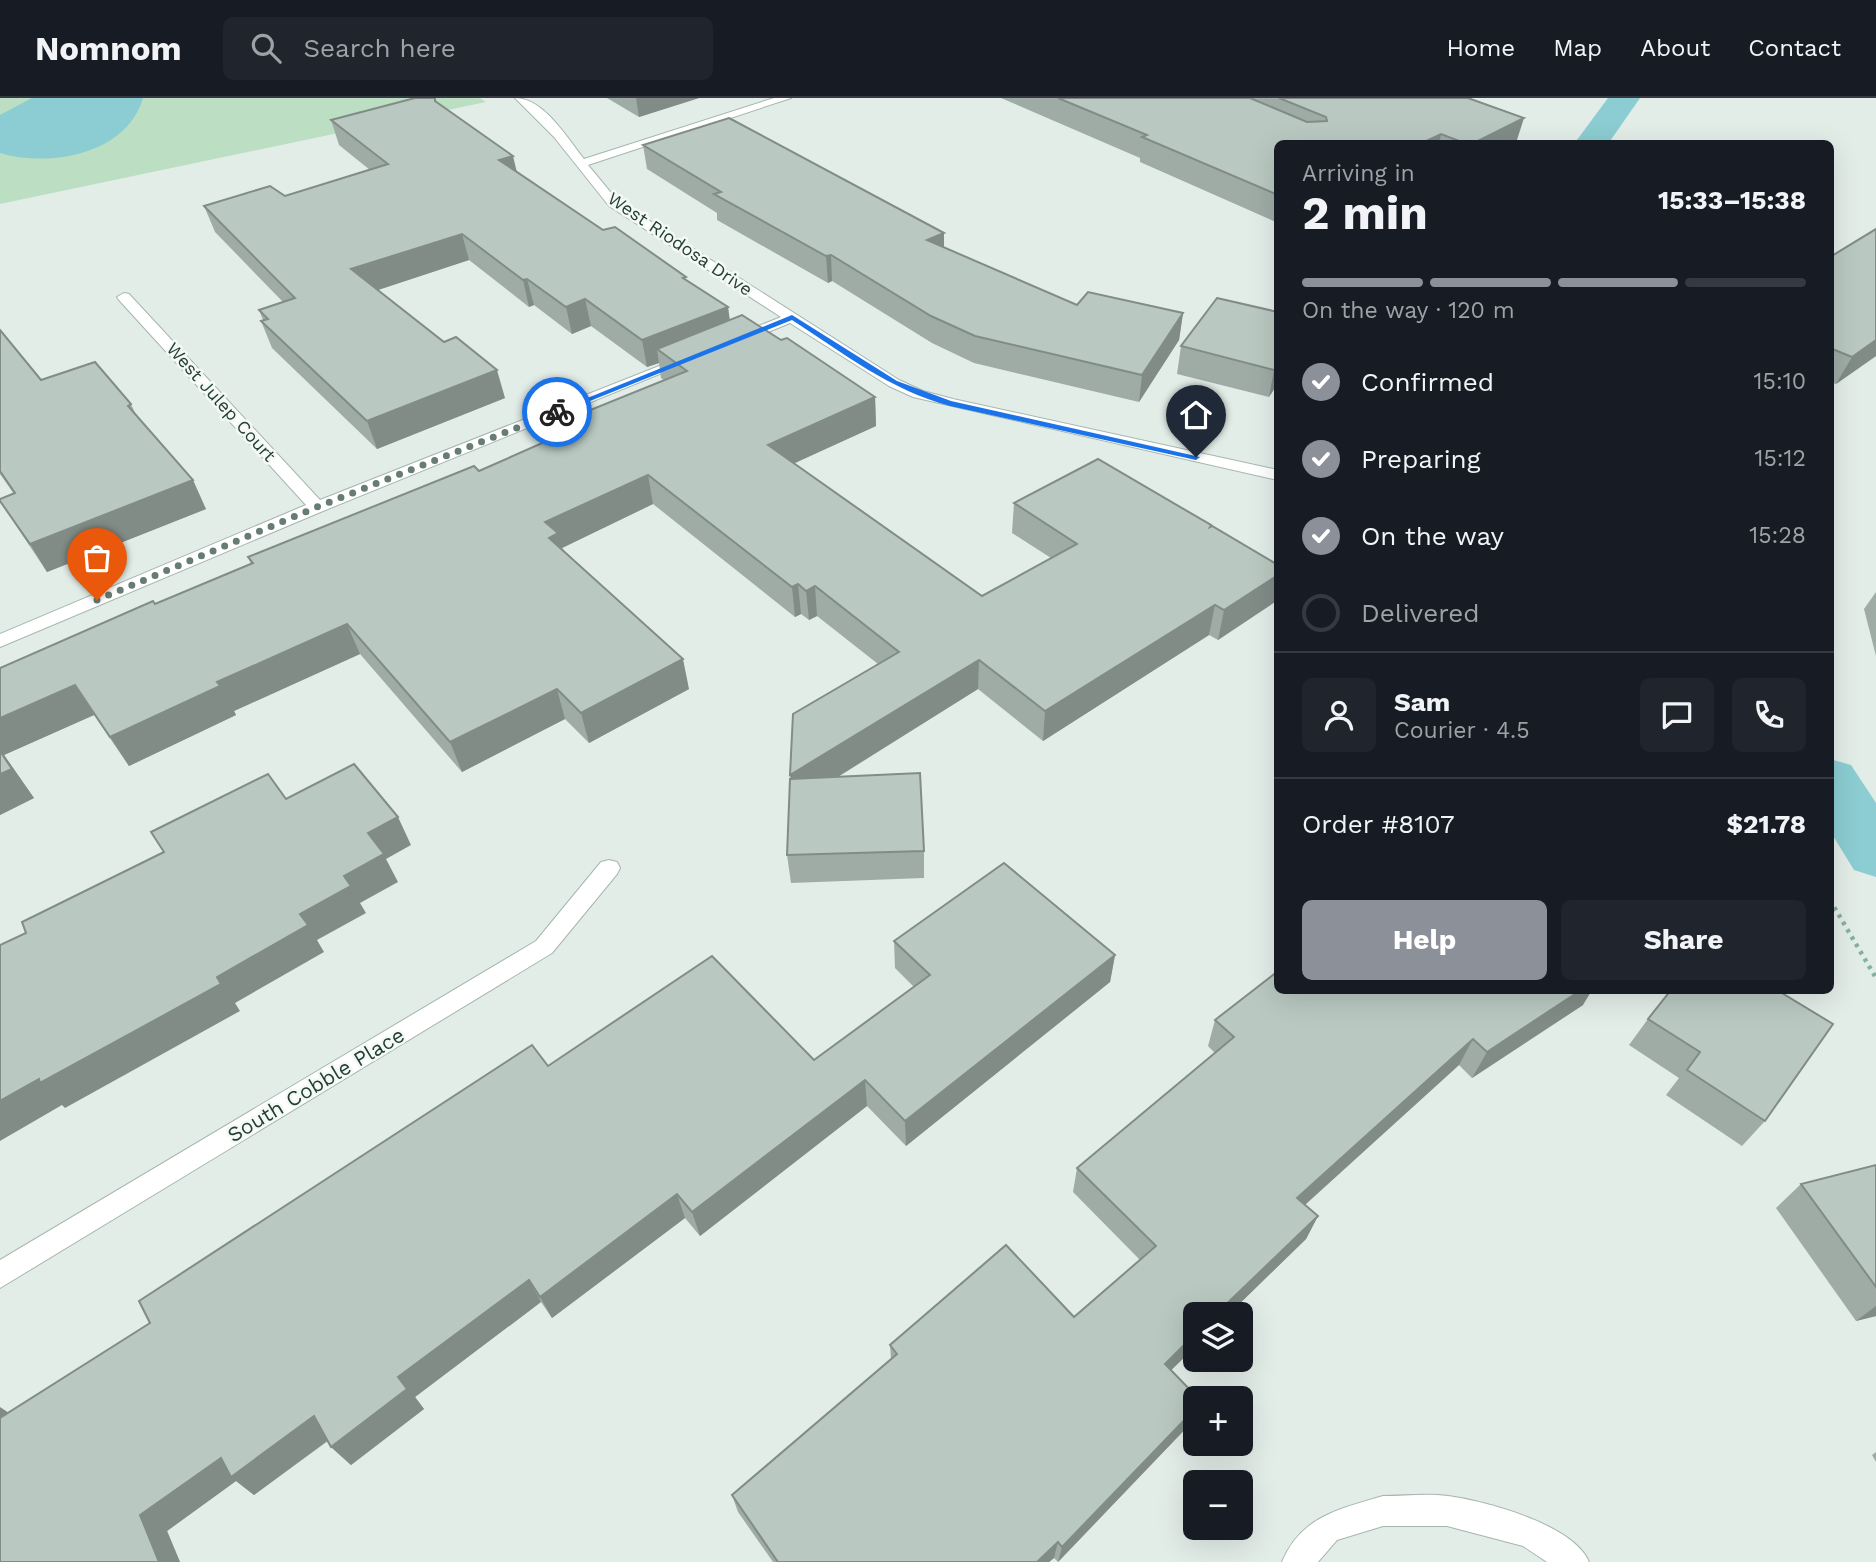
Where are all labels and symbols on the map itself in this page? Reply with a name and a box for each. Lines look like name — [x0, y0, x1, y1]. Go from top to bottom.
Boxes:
street label: West Riodosa Drive — [604, 187, 757, 300]
street label: West Julep Court — [162, 338, 281, 466]
courier — [522, 377, 592, 447]
pin — [1166, 385, 1226, 457]
pin — [67, 528, 127, 600]
street label: South Cobble Place — [223, 1022, 409, 1147]

